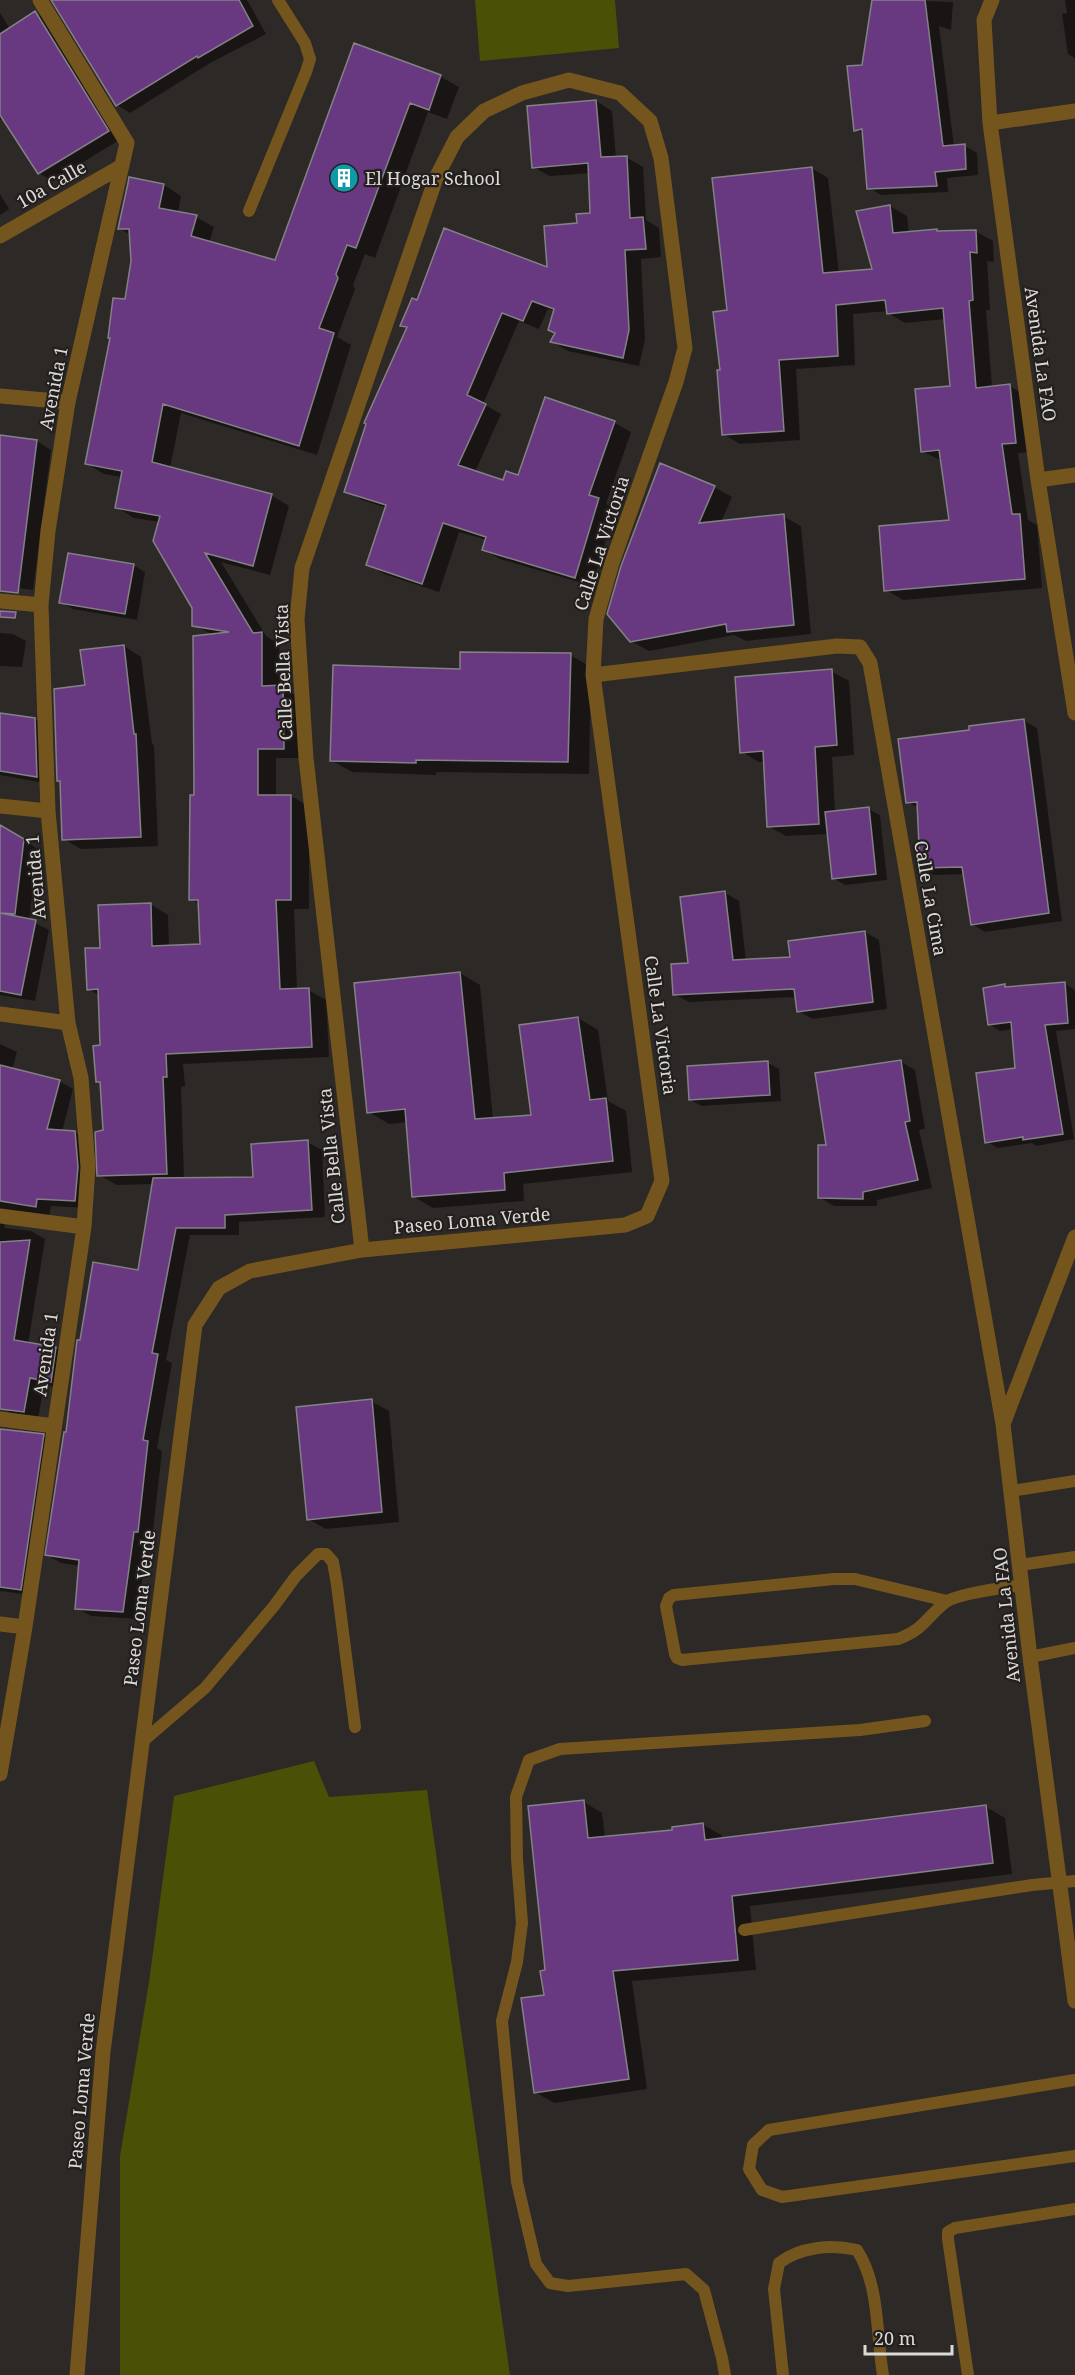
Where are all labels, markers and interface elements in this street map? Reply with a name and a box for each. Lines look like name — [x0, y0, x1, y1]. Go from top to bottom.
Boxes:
street label: 10a Calle — [12, 154, 90, 214]
building icon: El Hogar School — [328, 162, 360, 194]
place label: El Hogar School — [365, 166, 501, 190]
street label: Avenida La FAO — [1020, 285, 1062, 423]
street label: Avenida 1 — [33, 344, 73, 432]
street label: Calle La Victoria — [568, 472, 634, 614]
street label: Calle Bella Vista — [269, 603, 297, 741]
street label: Avenida 1 — [19, 834, 51, 920]
street label: Calle La Cima — [909, 838, 953, 958]
street label: Calle La Victoria — [639, 954, 683, 1096]
street label: Calle Bella Vista — [312, 1087, 350, 1225]
street label: Paseo Loma Verde — [393, 1201, 551, 1239]
street label: Avenida 1 — [27, 1310, 63, 1398]
street label: Paseo Loma Verde — [118, 1529, 160, 1687]
street label: Avenida La FAO — [987, 1546, 1025, 1684]
street label: Paseo Loma Verde — [62, 2012, 100, 2170]
scale bar — [865, 2318, 952, 2356]
text: 20 m — [874, 2326, 916, 2350]

